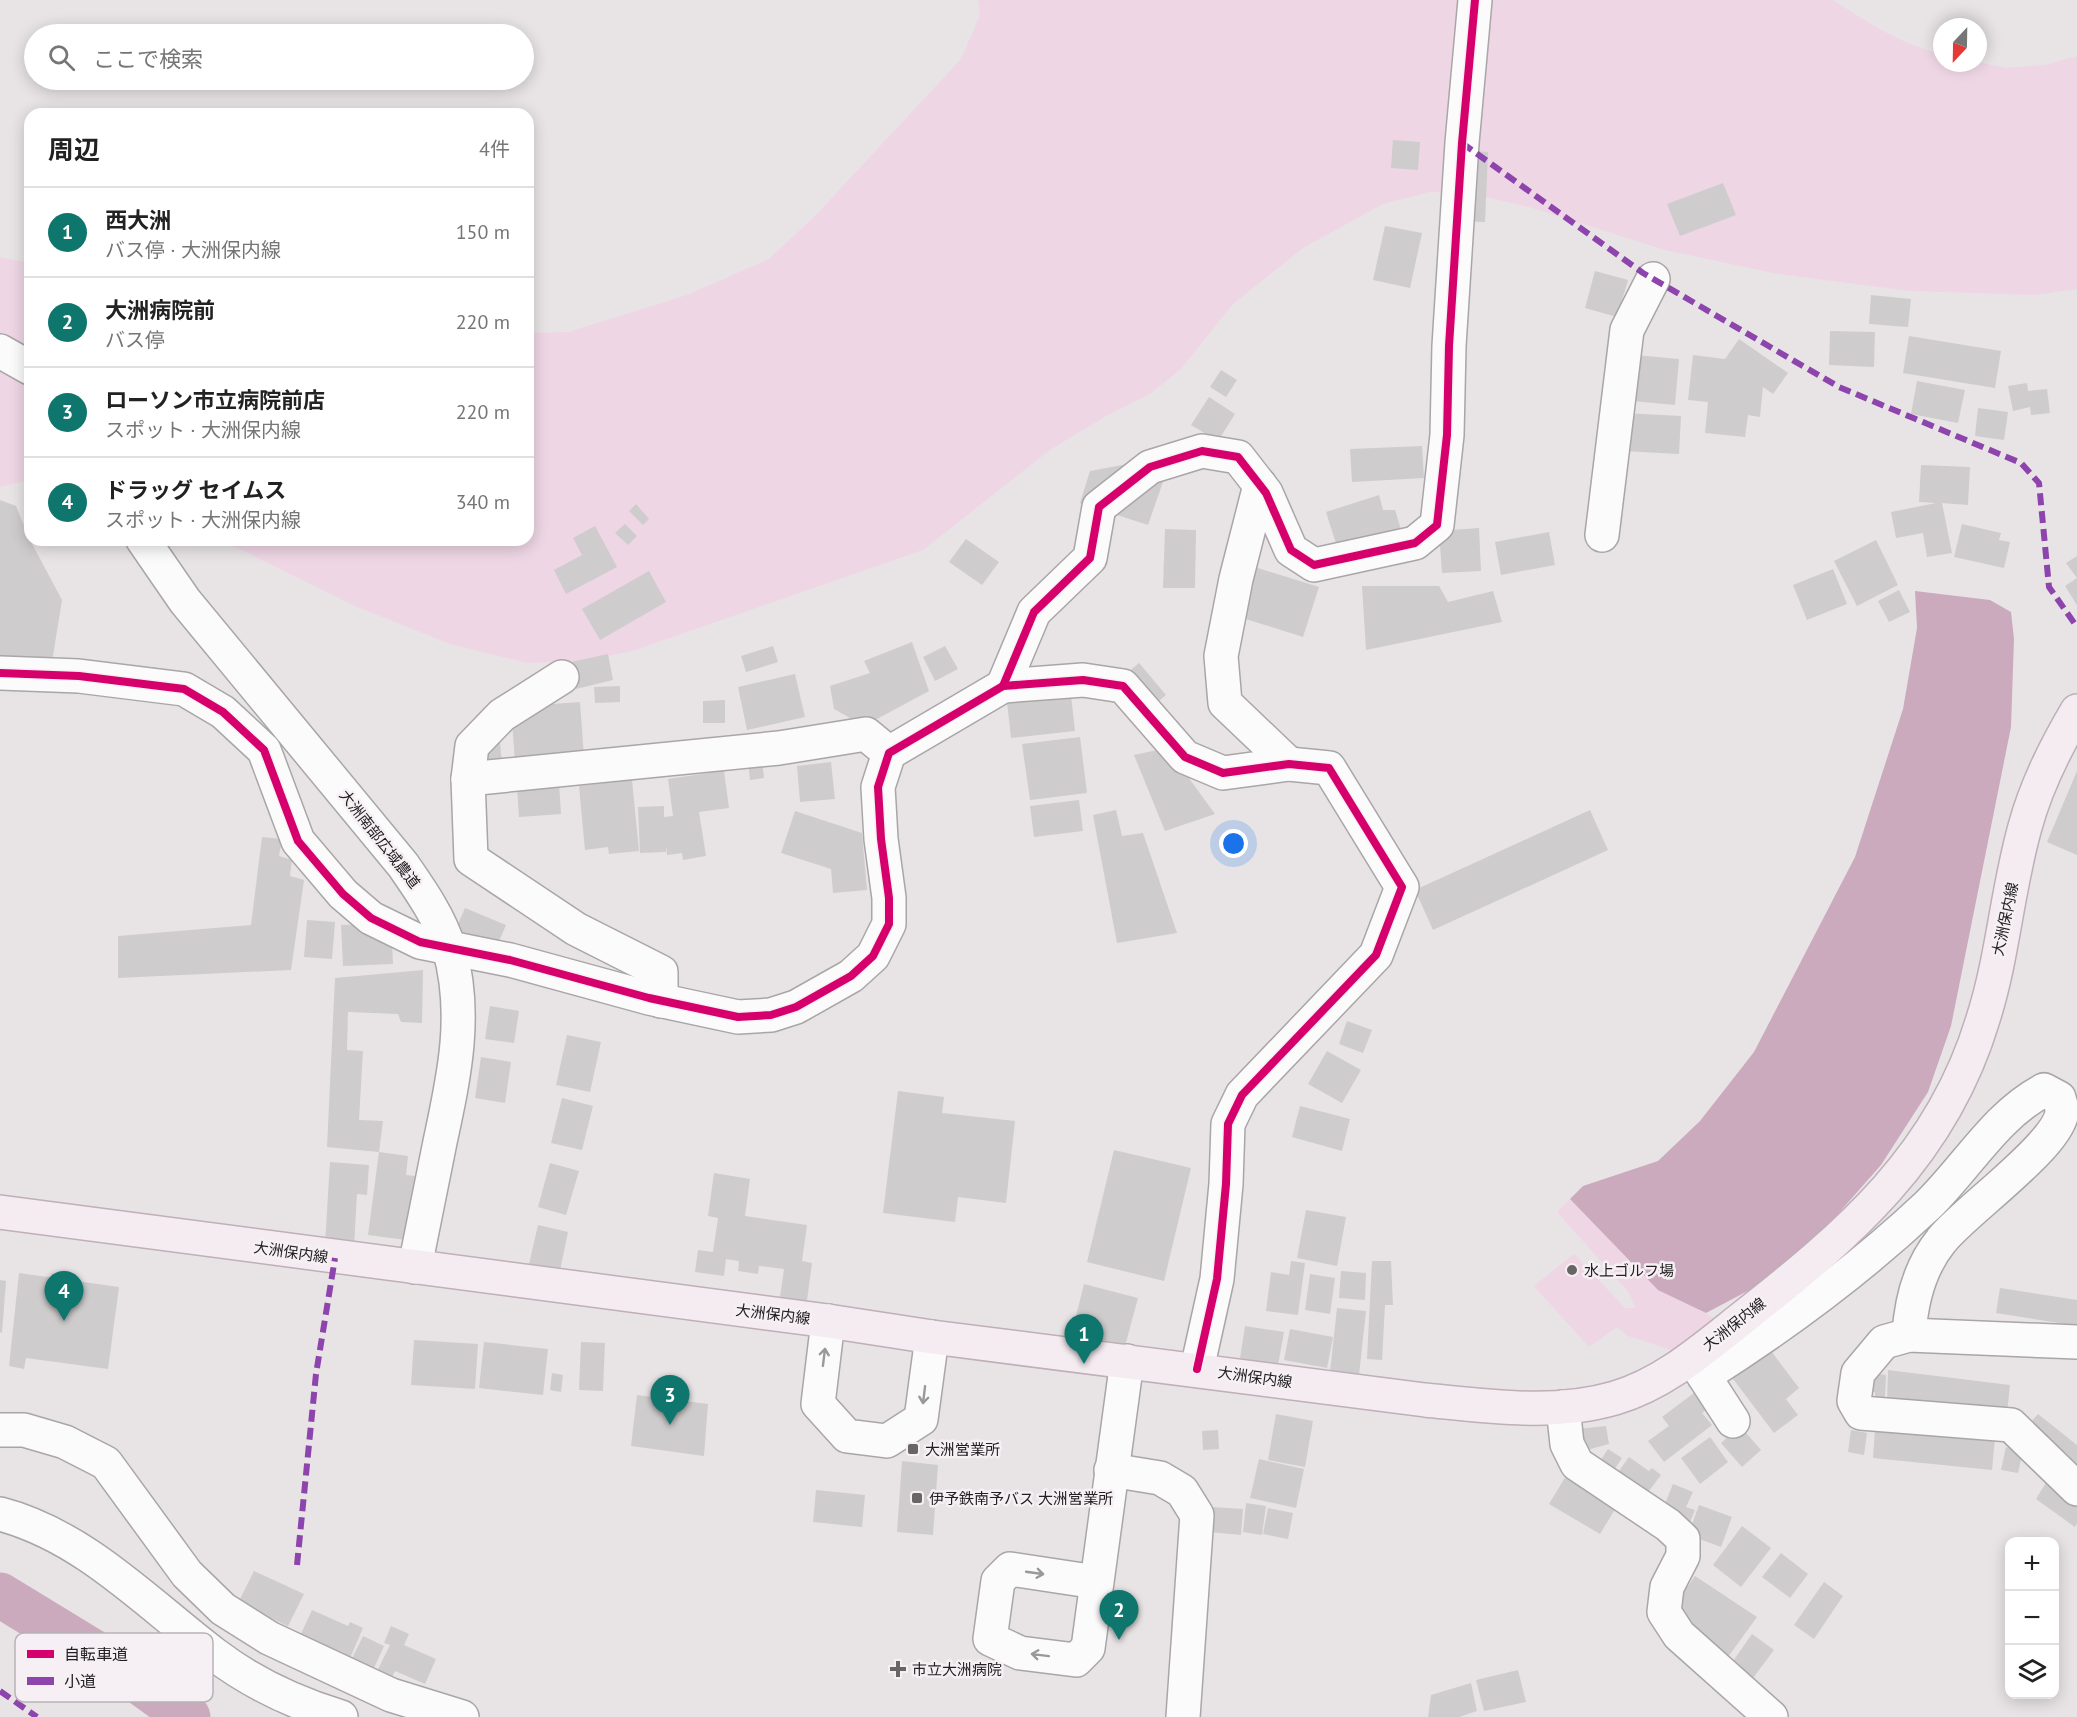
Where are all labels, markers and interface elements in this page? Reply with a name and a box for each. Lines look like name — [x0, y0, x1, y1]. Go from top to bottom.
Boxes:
north arrow — [1933, 18, 1987, 72]
search box — [24, 24, 534, 90]
icon: search — [45, 41, 78, 74]
text: ここで検索 — [93, 45, 203, 73]
text: 周辺 — [48, 133, 100, 166]
text: 4件 — [479, 136, 510, 162]
text: 西大洲 — [105, 206, 171, 234]
text: 1 — [62, 219, 73, 245]
text: 150 m — [456, 219, 510, 245]
text: バス停 · 大洲保内線 — [105, 237, 281, 263]
text: 大洲病院前 — [105, 296, 215, 324]
text: 2 — [62, 309, 73, 335]
text: 220 m — [456, 309, 510, 335]
text: バス停 — [105, 327, 165, 353]
text: ローソン市立病院前店 — [105, 386, 325, 414]
text: 3 — [62, 399, 73, 425]
text: 220 m — [456, 399, 510, 425]
text: スポット · 大洲保内線 — [105, 417, 301, 443]
text: ドラッグ セイムス — [105, 476, 286, 504]
text: 4 — [62, 489, 73, 515]
text: 340 m — [456, 489, 510, 515]
text: スポット · 大洲保内線 — [105, 507, 301, 533]
street label: 大洲南部広域農道 — [336, 786, 424, 892]
your location — [1219, 829, 1248, 858]
street label: 大洲保内線 — [1988, 880, 2022, 958]
street label: 大洲保内線 — [253, 1237, 329, 1267]
place label: 水上ゴルフ場 — [1584, 1261, 1674, 1280]
marker: 水上ゴルフ場 — [1565, 1263, 1579, 1277]
pin: 4 — [44, 1272, 84, 1321]
street label: 大洲保内線 — [1699, 1293, 1769, 1355]
street label: 大洲保内線 — [735, 1300, 811, 1328]
pin: 1 — [1064, 1314, 1104, 1364]
one-way arrow — [818, 1348, 829, 1368]
street label: 大洲保内線 — [1217, 1362, 1293, 1392]
pin: 3 — [650, 1376, 690, 1425]
one-way arrow — [918, 1385, 929, 1405]
place label: 大洲営業所 — [925, 1440, 1000, 1459]
marker: 大洲営業所 — [906, 1442, 920, 1456]
place label: 伊予鉄南予バス 大洲営業所 — [929, 1489, 1113, 1508]
marker: 伊予鉄南予バス 大洲営業所 — [910, 1491, 924, 1505]
map controls — [2005, 1537, 2059, 1699]
button: + — [2005, 1537, 2059, 1591]
one-way arrow — [1025, 1568, 1044, 1579]
pin: 2 — [1100, 1590, 1138, 1640]
button: − — [2005, 1591, 2059, 1645]
legend — [15, 1633, 213, 1702]
text: 自転車道 — [64, 1644, 128, 1664]
button: layers — [2005, 1645, 2059, 1699]
one-way arrow — [1030, 1650, 1050, 1661]
marker: 市立大洲病院 — [889, 1660, 907, 1678]
place label: 市立大洲病院 — [912, 1660, 1002, 1679]
text: 小道 — [64, 1671, 96, 1691]

